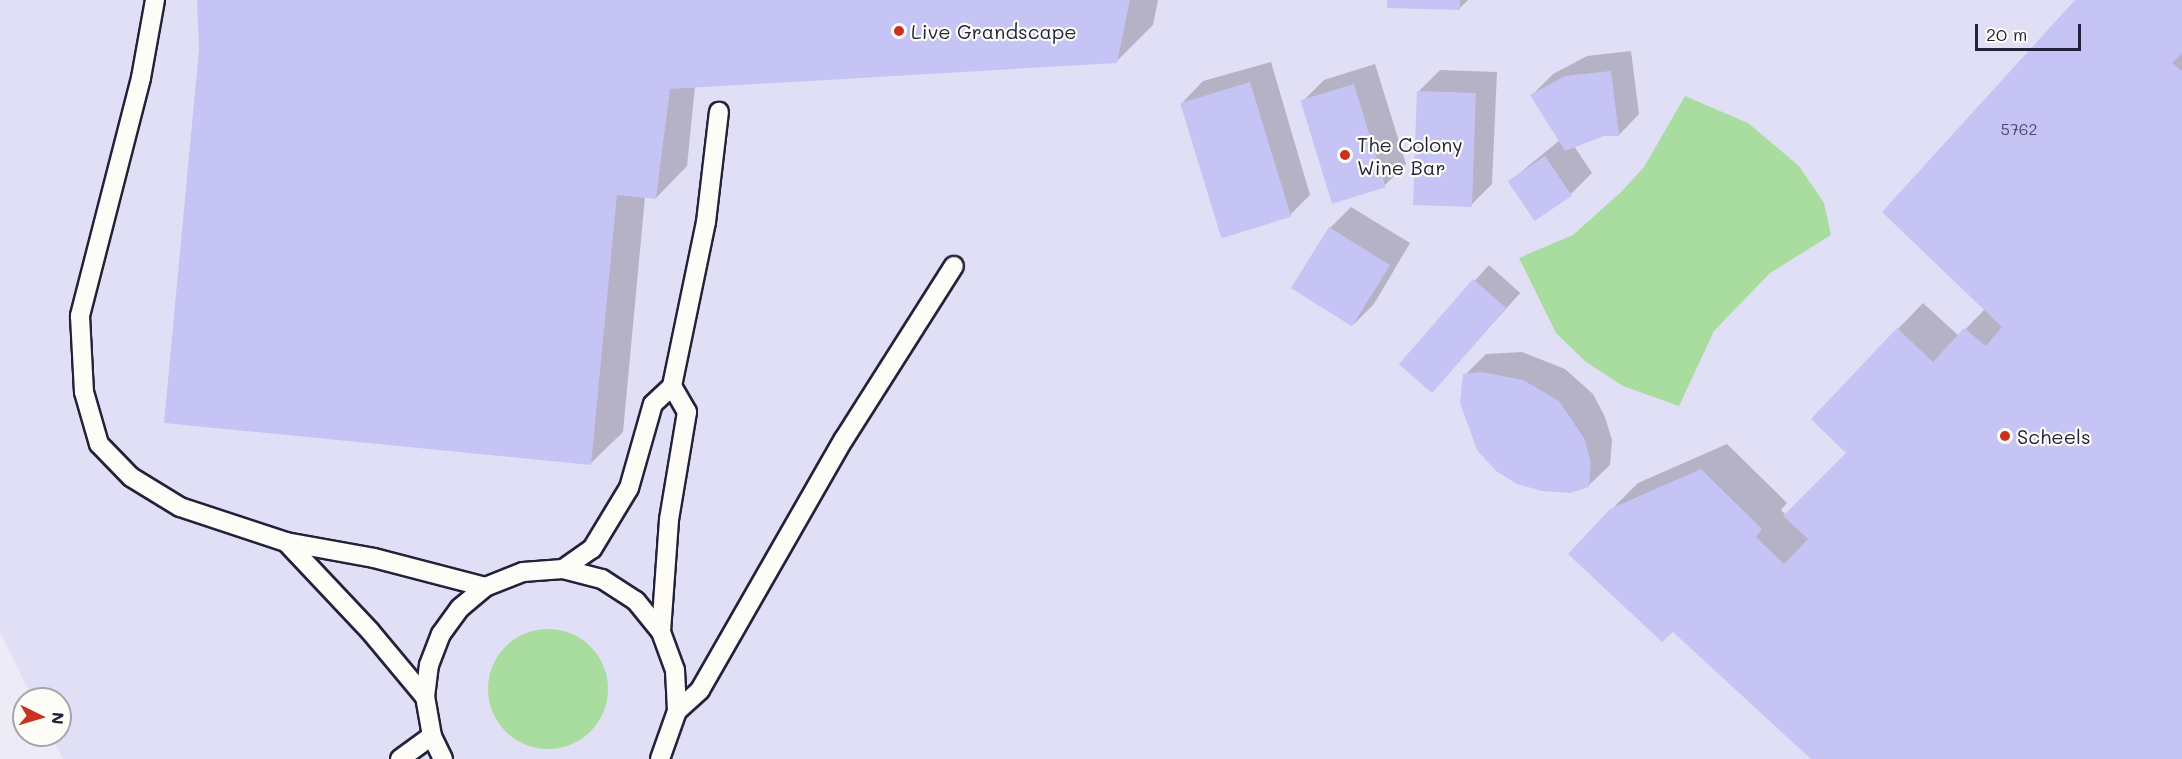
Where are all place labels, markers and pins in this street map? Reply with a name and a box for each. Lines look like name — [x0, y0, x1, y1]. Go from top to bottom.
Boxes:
place label: Live Grandscape — [911, 19, 1077, 43]
marker: Live Grandscape — [892, 24, 906, 38]
place label: The Colony Wine Bar — [1357, 132, 1463, 179]
marker: The Colony Wine Bar — [1338, 148, 1352, 162]
place label: Scheels — [2017, 424, 2091, 448]
marker: Scheels — [1998, 429, 2012, 443]

